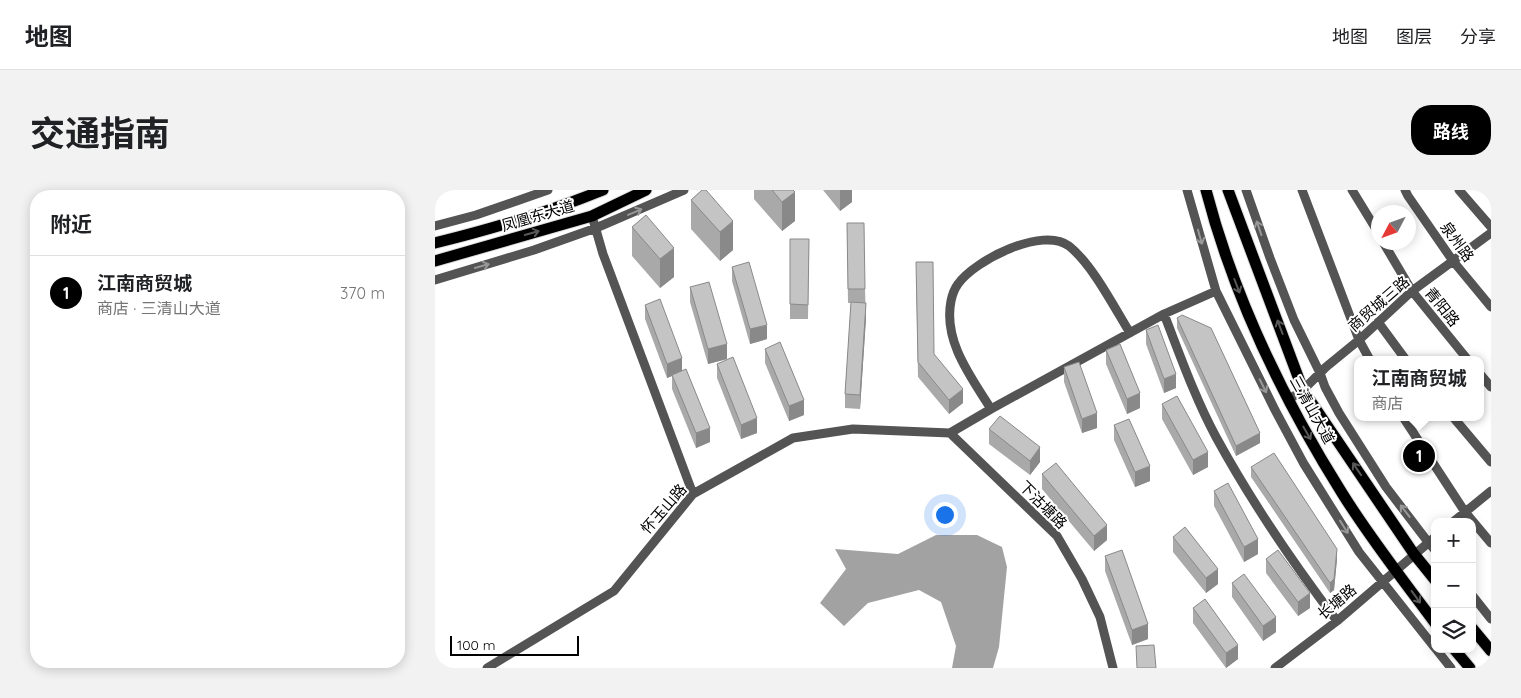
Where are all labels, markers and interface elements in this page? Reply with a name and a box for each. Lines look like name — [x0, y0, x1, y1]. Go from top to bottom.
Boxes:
text: 地图 — [25, 21, 73, 51]
text: 地图 — [1332, 25, 1368, 48]
text: 图层 — [1396, 25, 1432, 48]
text: 分享 — [1460, 25, 1496, 48]
button: 路线 — [1411, 105, 1491, 155]
text: 交通指南 — [30, 111, 170, 155]
street label: 凤凰东大道 — [499, 196, 577, 235]
north arrow — [1371, 205, 1416, 250]
one-way arrow — [627, 206, 642, 216]
text: 附近 — [50, 211, 92, 237]
street label: 泉州路 — [1436, 218, 1478, 265]
one-way arrow — [1254, 220, 1264, 236]
one-way arrow — [524, 227, 540, 237]
one-way arrow — [1196, 228, 1206, 244]
one-way arrow — [473, 260, 489, 270]
text: 江南商贸城 — [97, 271, 192, 295]
street label: 商贸城三路 — [1344, 272, 1413, 335]
one-way arrow — [1233, 278, 1242, 294]
text: 1 — [63, 283, 69, 303]
text: 370 m — [340, 283, 385, 303]
street label: 青阳路 — [1421, 283, 1464, 330]
text: 商店 · 三清山大道 — [97, 298, 221, 318]
one-way arrow — [1275, 320, 1284, 335]
popup — [1354, 356, 1484, 421]
text: 江南商贸城 — [1371, 366, 1467, 390]
street label: 三清山大道 — [1286, 372, 1339, 447]
one-way arrow — [1259, 378, 1268, 393]
text: 商店 — [1371, 393, 1404, 413]
one-way arrow — [1303, 425, 1313, 439]
pin: 1 — [1403, 437, 1435, 475]
one-way arrow — [1351, 462, 1361, 476]
street label: 下沽塘路 — [1015, 477, 1071, 533]
street label: 怀玉山路 — [637, 480, 690, 538]
your location — [932, 502, 958, 528]
one-way arrow — [1400, 504, 1410, 518]
map controls — [1431, 518, 1476, 653]
button: + — [1431, 518, 1476, 563]
one-way arrow — [1338, 520, 1349, 534]
button: − — [1431, 563, 1476, 608]
street label: 长塘路 — [1313, 580, 1360, 623]
one-way arrow — [1411, 590, 1421, 604]
button: layers — [1431, 608, 1476, 653]
scale bar — [450, 633, 579, 656]
text: 100 m — [457, 636, 495, 654]

